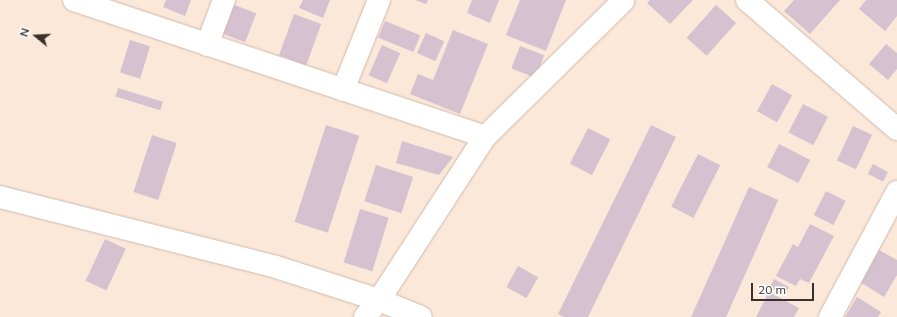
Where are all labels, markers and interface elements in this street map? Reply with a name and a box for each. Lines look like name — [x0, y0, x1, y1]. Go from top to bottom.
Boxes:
north arrow — [16, 16, 56, 56]
text: N — [17, 26, 33, 38]
scale bar — [753, 275, 816, 301]
text: 20 m — [758, 282, 786, 297]

